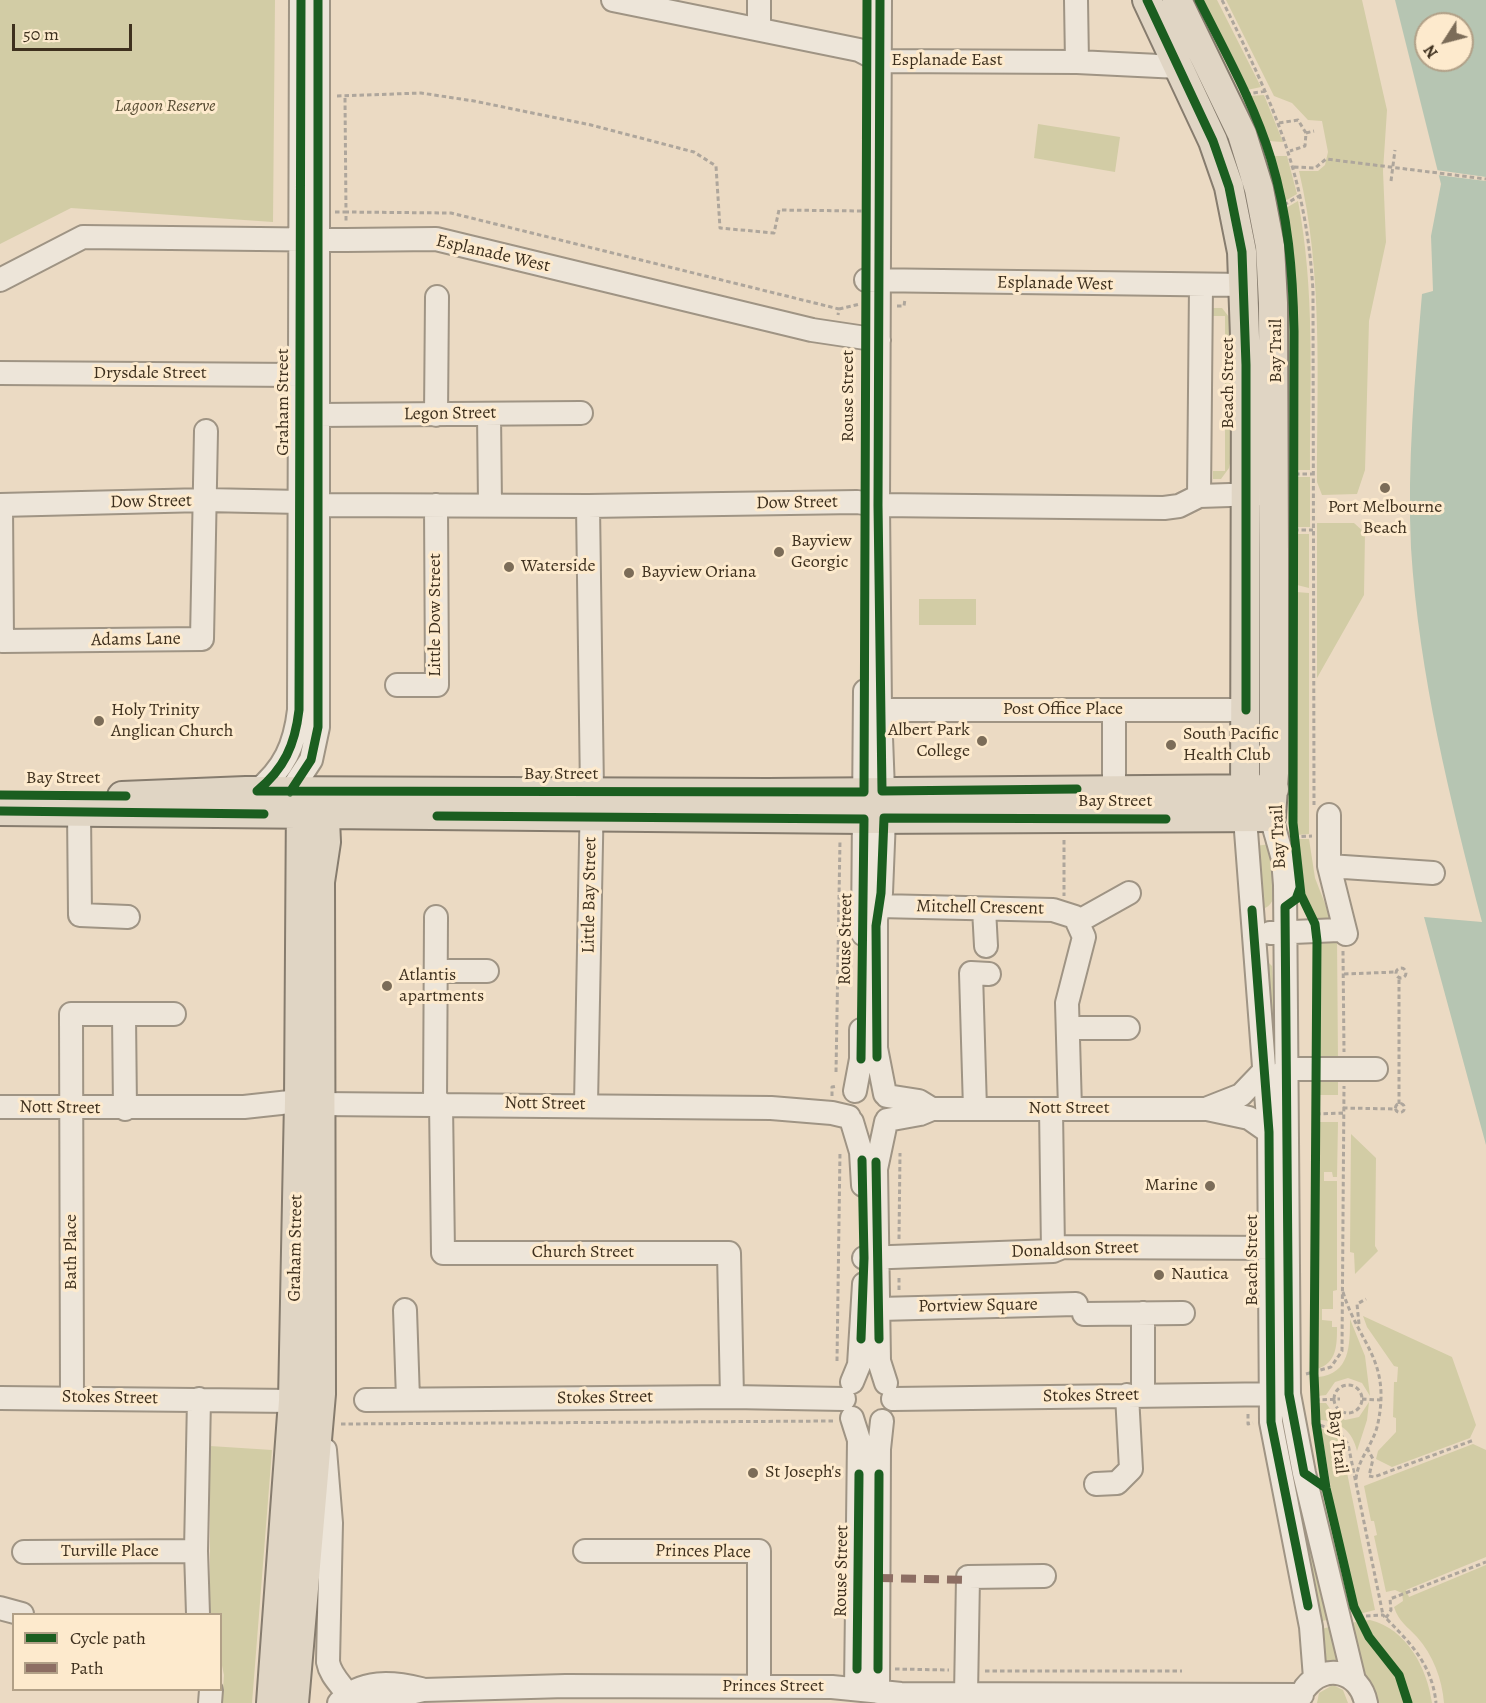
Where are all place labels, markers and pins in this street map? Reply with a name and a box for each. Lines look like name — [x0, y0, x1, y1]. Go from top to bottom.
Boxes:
marker: Port Melbourne Beach — [1378, 481, 1392, 495]
place label: Port Melbourne Beach — [1328, 497, 1442, 540]
place label: Bayview Georgic — [791, 531, 852, 574]
marker: Bayview Georgic — [772, 545, 786, 559]
place label: Waterside — [521, 556, 596, 578]
marker: Waterside — [502, 560, 516, 574]
place label: Bayview Oriana — [641, 562, 756, 584]
marker: Bayview Oriana — [622, 566, 636, 580]
place label: Holy Trinity Anglican Church — [111, 700, 233, 742]
marker: Holy Trinity Anglican Church — [92, 714, 106, 728]
place label: Albert Park College — [888, 720, 970, 762]
place label: South Pacific Health Club — [1183, 724, 1279, 766]
marker: Albert Park College — [975, 734, 989, 748]
marker: South Pacific Health Club — [1164, 738, 1178, 752]
place label: Atlantis apartments — [399, 965, 484, 1008]
marker: Atlantis apartments — [380, 979, 394, 993]
place label: Marine — [1145, 1175, 1198, 1197]
marker: Marine — [1203, 1179, 1217, 1193]
place label: Nautica — [1171, 1264, 1229, 1286]
marker: Nautica — [1152, 1268, 1166, 1282]
place label: St Joseph's — [765, 1462, 842, 1484]
marker: St Joseph's — [746, 1466, 760, 1480]

